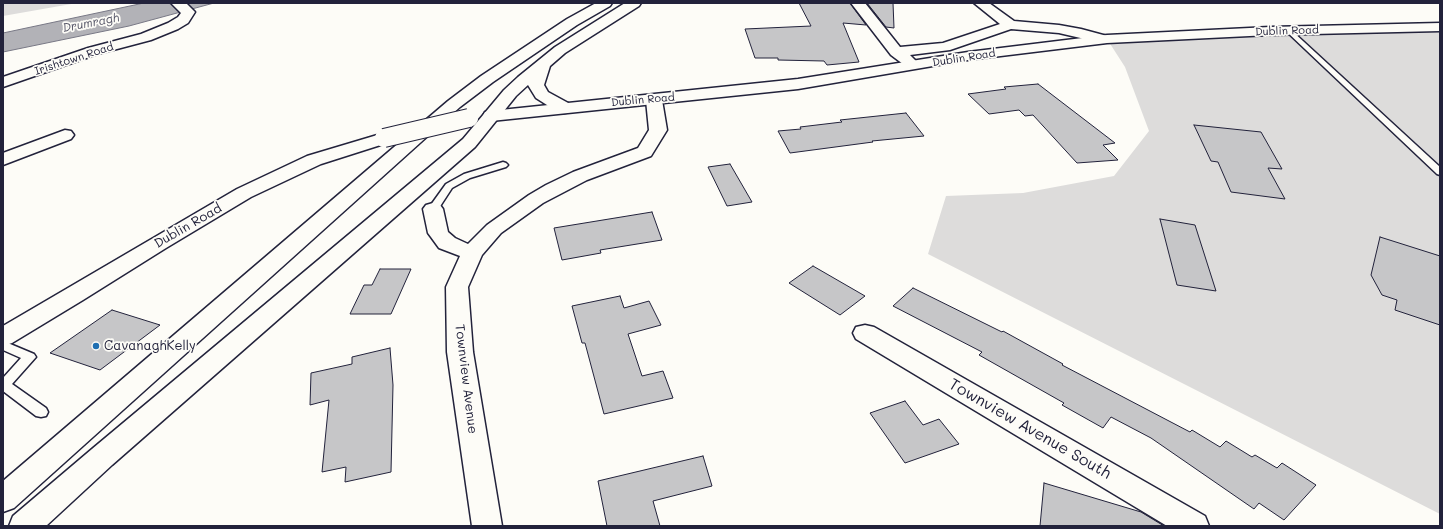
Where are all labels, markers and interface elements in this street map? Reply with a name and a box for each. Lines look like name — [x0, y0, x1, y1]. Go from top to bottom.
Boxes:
water label: Drumragh — [61, 10, 121, 36]
street label: Dublin Road — [1255, 23, 1319, 39]
street label: Irishtown Road — [33, 40, 115, 78]
street label: Dublin Road — [931, 46, 997, 70]
street label: Dublin Road — [611, 91, 675, 109]
street label: Dublin Road — [151, 200, 225, 252]
street label: Townview Avenue — [452, 323, 480, 435]
place label: CavanaghKelly — [104, 338, 196, 354]
marker: CavanaghKelly — [91, 341, 101, 351]
street label: Townview Avenue South — [945, 375, 1115, 483]

